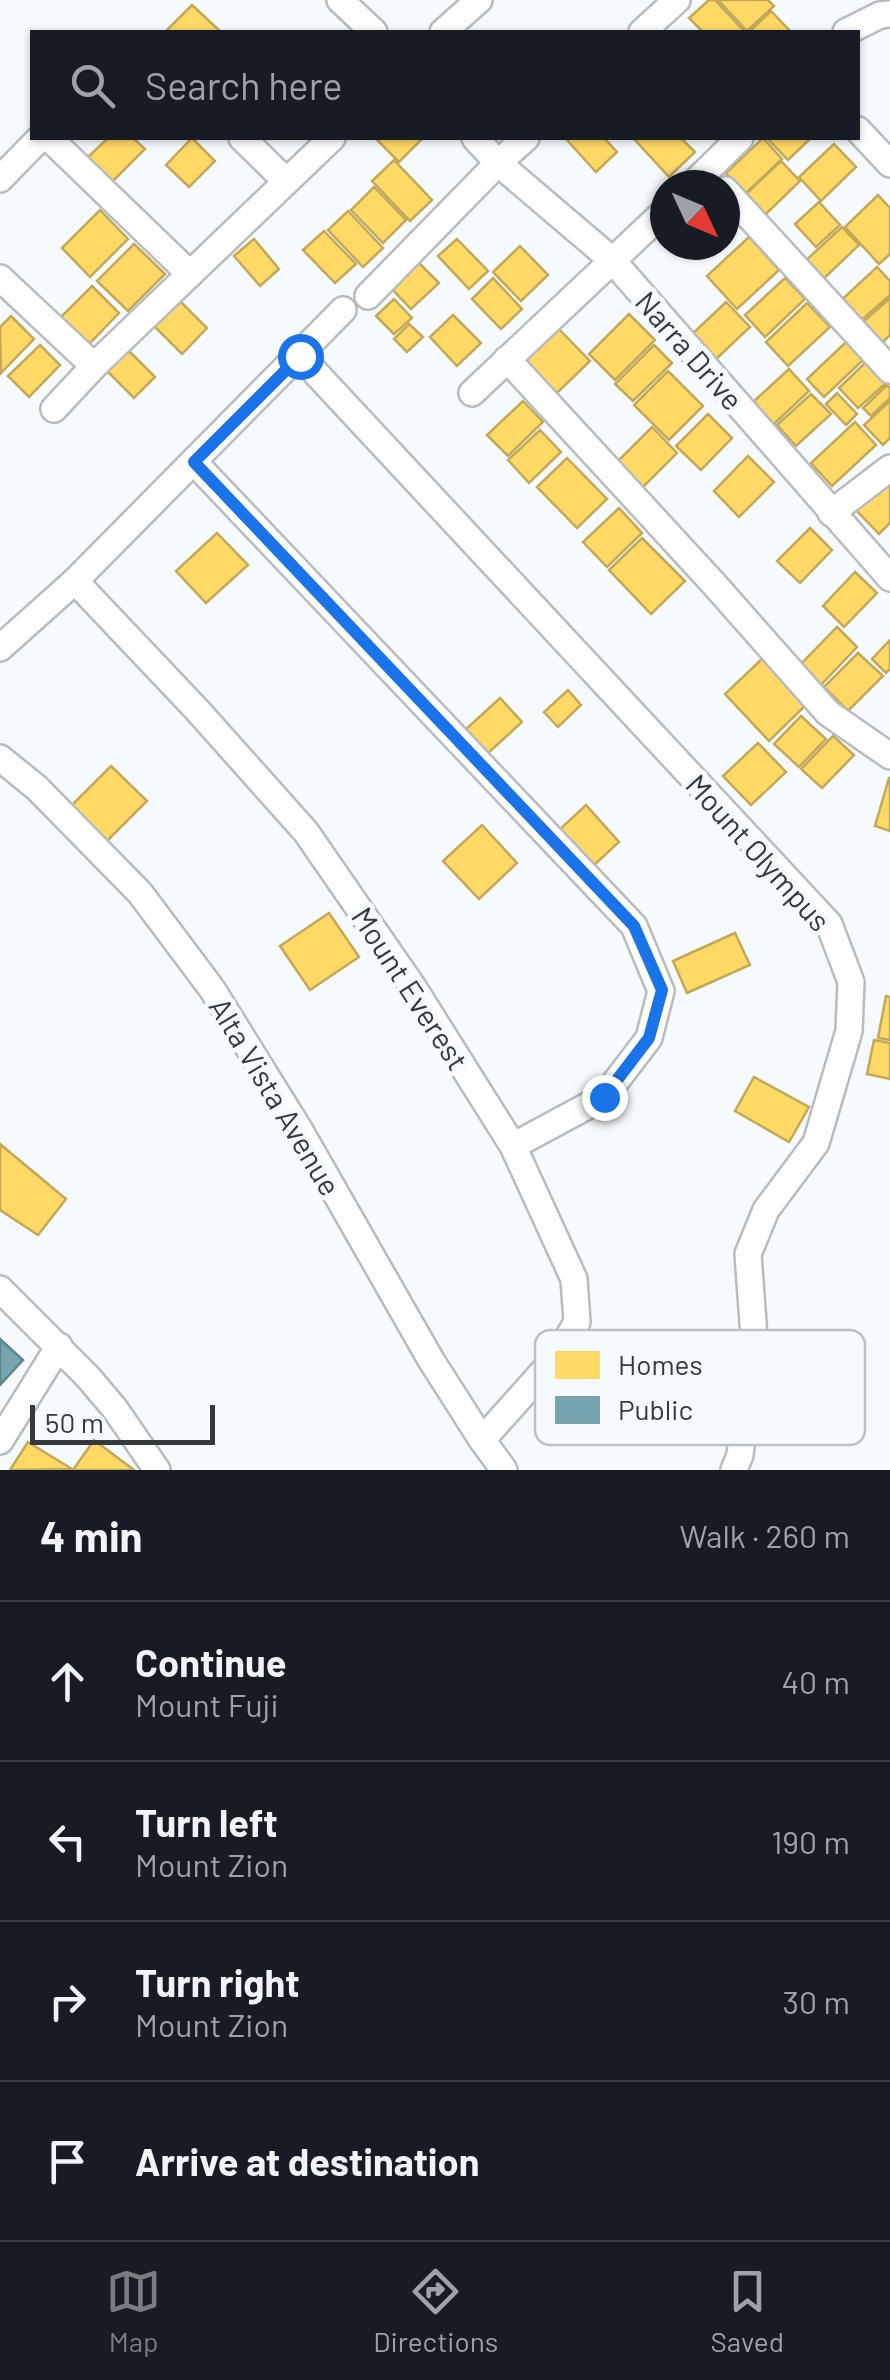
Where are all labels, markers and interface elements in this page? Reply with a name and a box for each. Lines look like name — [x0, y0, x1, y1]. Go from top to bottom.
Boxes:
search box — [30, 30, 860, 140]
icon: search — [65, 58, 120, 113]
text: Search here — [145, 62, 343, 108]
north arrow — [650, 170, 740, 260]
street label: Narra Drive — [629, 283, 751, 417]
route start — [278, 334, 324, 380]
street label: Mount Olympus — [679, 766, 839, 938]
street label: Mount Everest — [345, 900, 477, 1076]
street label: Alta Vista Avenue — [203, 990, 349, 1202]
route end — [582, 1075, 628, 1121]
legend — [535, 1330, 865, 1445]
text: Homes — [618, 1347, 703, 1381]
text: Public — [618, 1392, 693, 1426]
scale bar — [30, 1400, 215, 1444]
text: 50 m — [45, 1405, 104, 1439]
text: 4 min — [40, 1510, 143, 1560]
text: Walk · 260 m — [680, 1516, 850, 1554]
text: Continue — [135, 1639, 286, 1685]
icon: ahead — [40, 1654, 95, 1709]
text: 40 m — [781, 1662, 850, 1700]
text: Mount Fuji — [135, 1685, 279, 1723]
text: Turn left — [135, 1799, 278, 1845]
icon: left — [40, 1814, 95, 1869]
text: 190 m — [771, 1822, 850, 1860]
text: Mount Zion — [135, 1845, 288, 1883]
text: Turn right — [135, 1959, 300, 2005]
icon: right — [40, 1974, 95, 2029]
text: 30 m — [783, 1982, 850, 2020]
text: Mount Zion — [135, 2005, 288, 2043]
icon: arrive — [40, 2134, 95, 2189]
text: Arrive at destination — [135, 2138, 480, 2184]
tab: Map — [106, 2264, 161, 2358]
tab: Directions — [373, 2264, 498, 2358]
tab: Saved — [710, 2264, 784, 2358]

